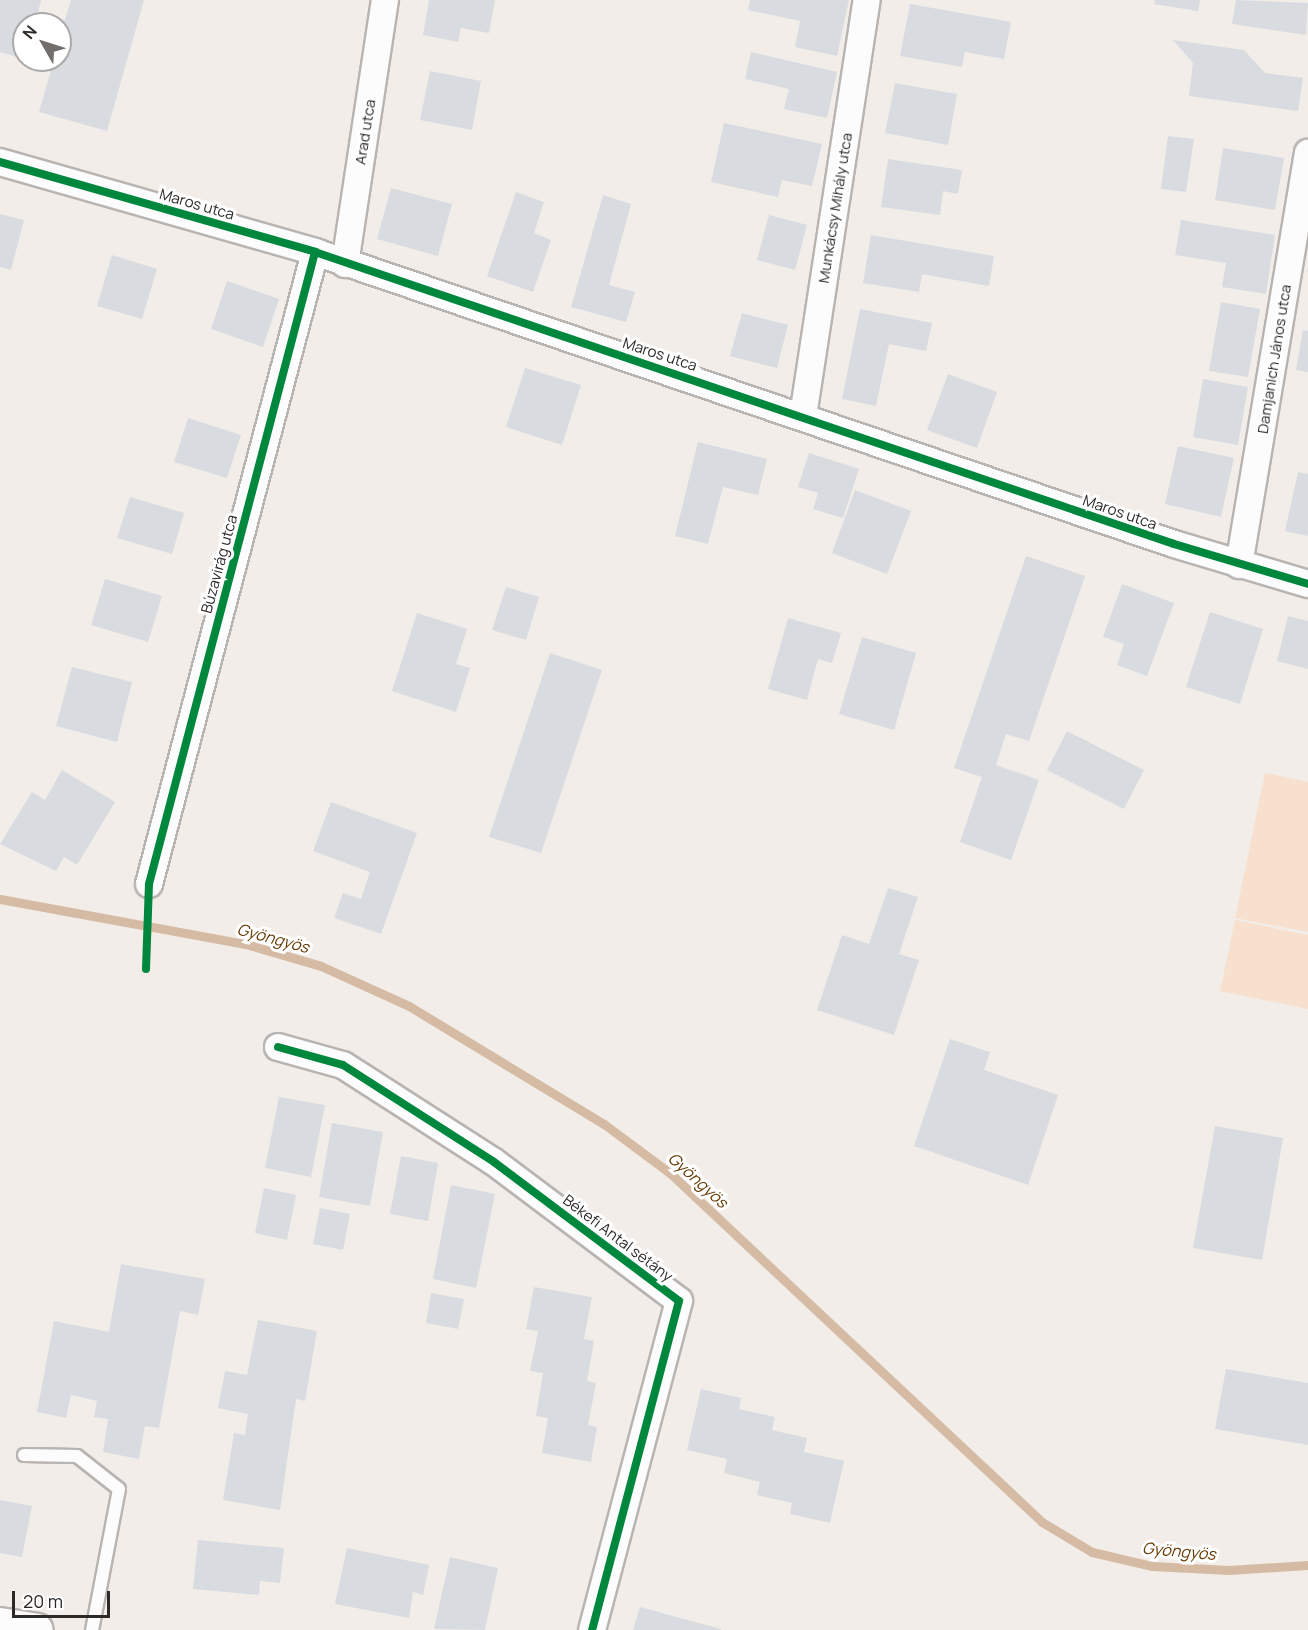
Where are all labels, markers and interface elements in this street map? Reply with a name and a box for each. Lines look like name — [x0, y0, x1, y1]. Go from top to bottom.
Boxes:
north arrow — [12, 12, 72, 72]
text: N — [17, 21, 42, 43]
street label: Arad utca — [351, 98, 379, 166]
street label: Munkácsy Mihály utca — [814, 132, 856, 284]
street label: Maros utca — [157, 185, 237, 223]
street label: Damjanich János utca — [1253, 283, 1295, 435]
street label: Maros utca — [621, 334, 699, 374]
street label: Maros utca — [1081, 491, 1159, 533]
street label: Búzavirág utca — [197, 513, 241, 615]
water label: Gyöngyös — [235, 919, 311, 957]
water label: Gyöngyös — [664, 1148, 732, 1212]
street label: Békefi Antal sétány — [560, 1191, 676, 1285]
water label: Gyöngyös — [1141, 1538, 1217, 1564]
scale bar — [15, 1579, 112, 1617]
text: 20 m — [23, 1589, 63, 1613]

